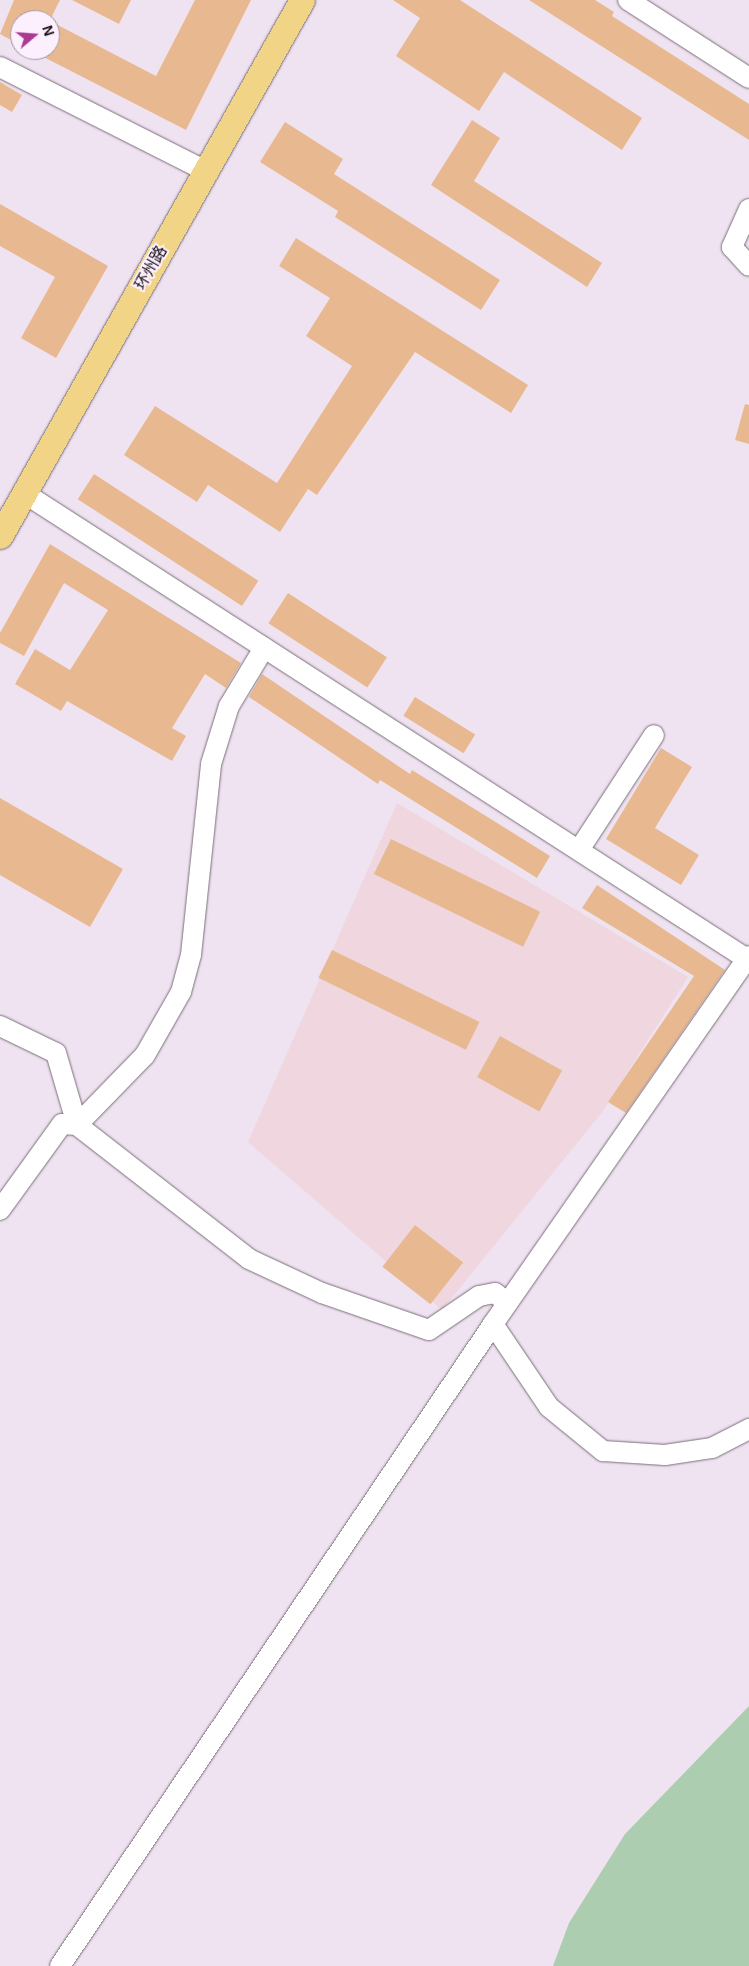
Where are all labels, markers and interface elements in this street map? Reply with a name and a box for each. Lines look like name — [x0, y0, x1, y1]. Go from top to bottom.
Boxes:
north arrow — [10, 10, 60, 60]
text: N — [39, 23, 57, 38]
street label: 环州路 — [131, 242, 171, 294]

